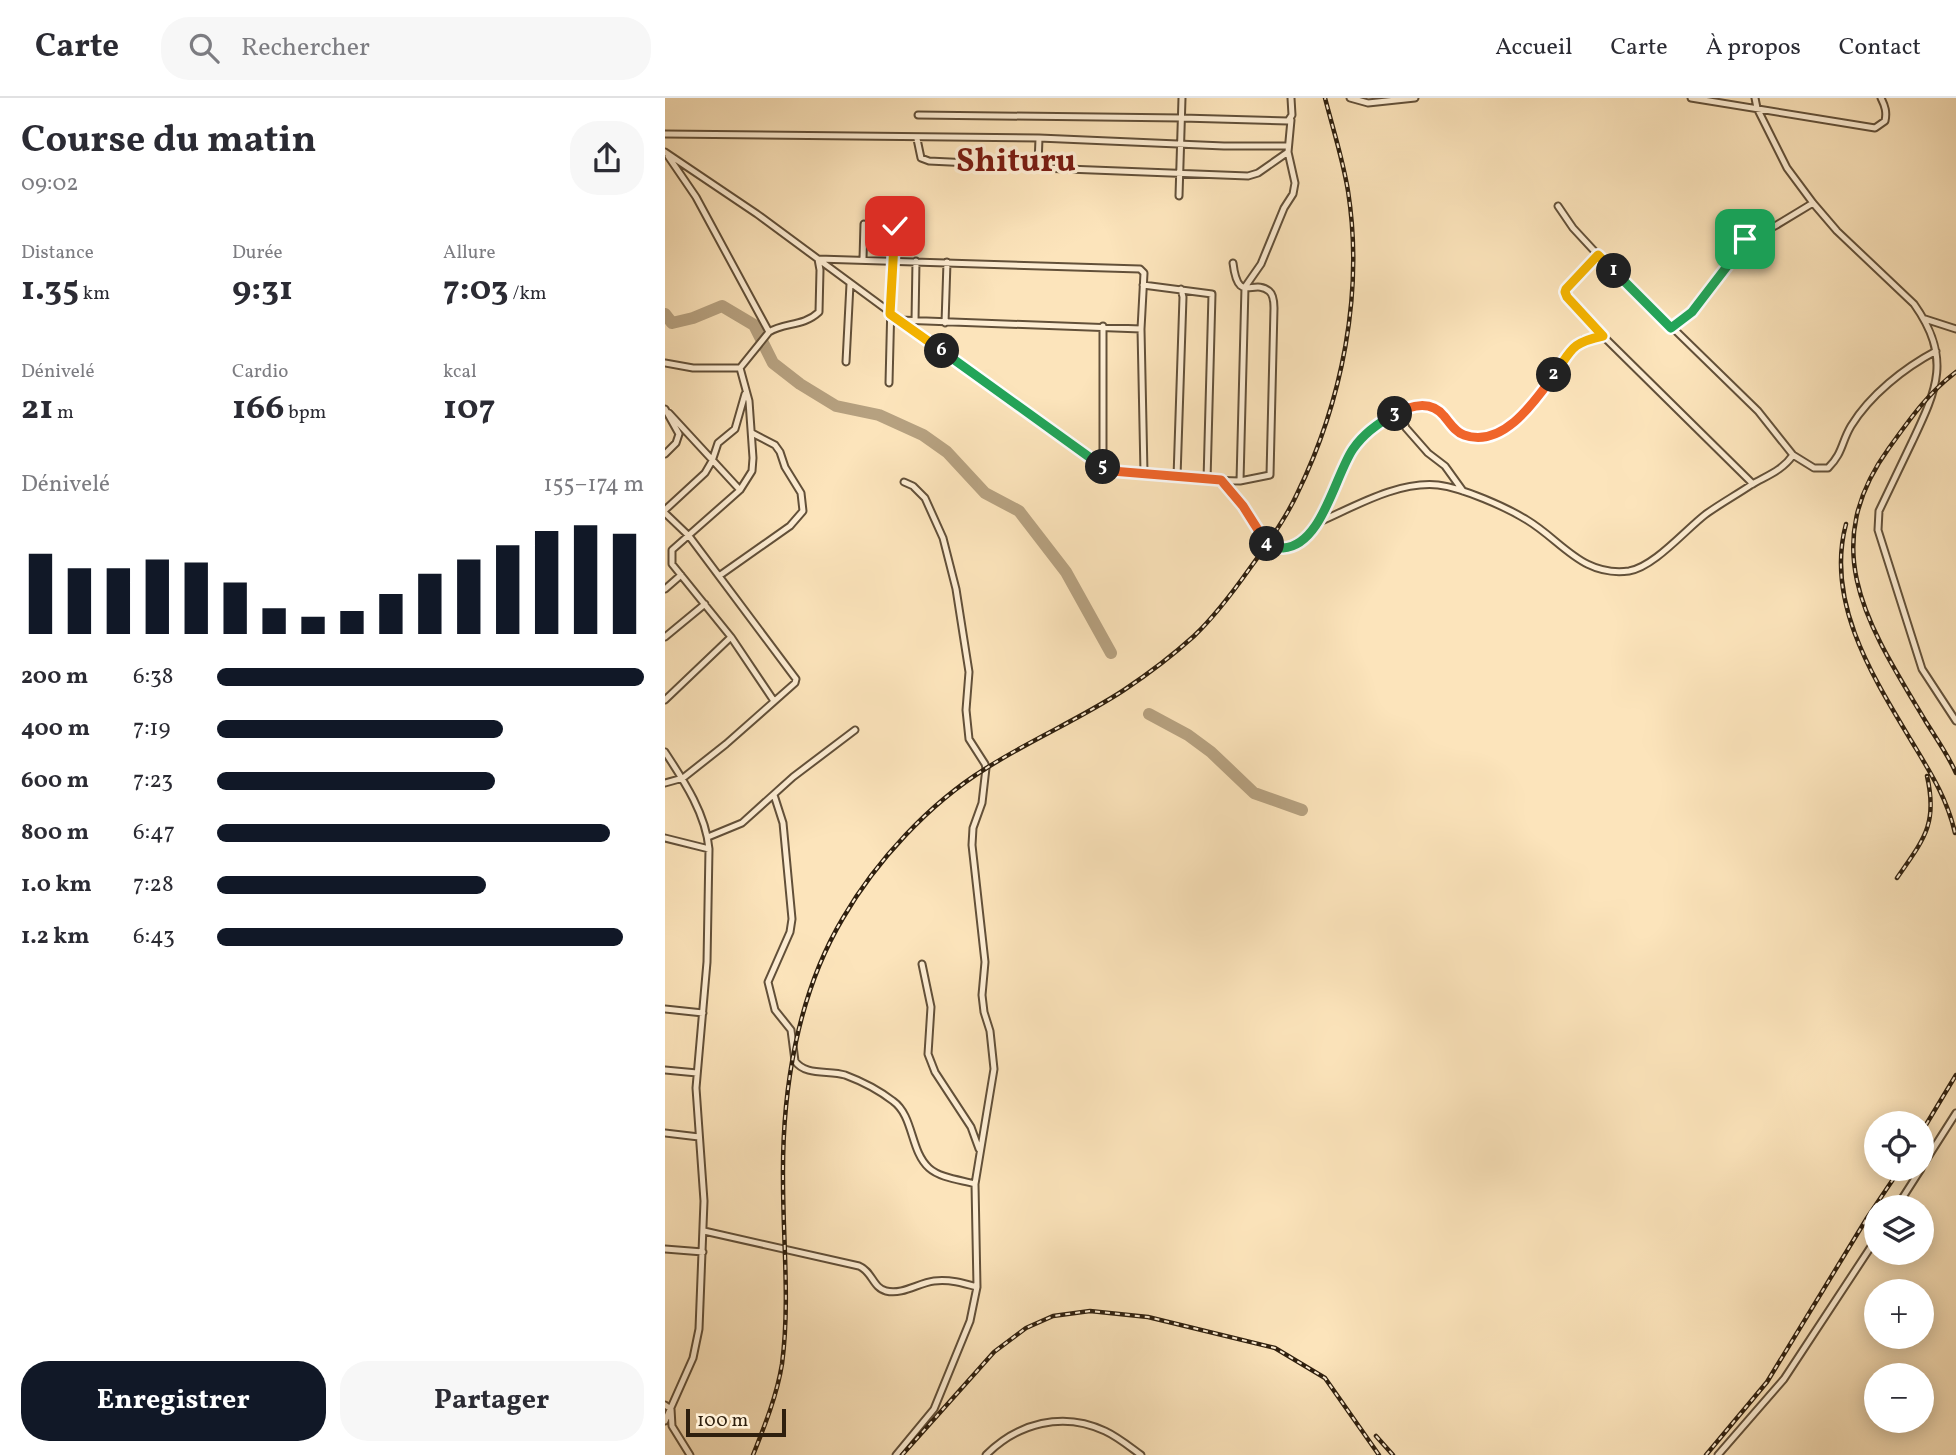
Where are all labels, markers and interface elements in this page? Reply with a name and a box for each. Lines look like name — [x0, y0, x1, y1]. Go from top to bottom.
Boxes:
search box — [161, 17, 651, 80]
text: Carte — [35, 25, 119, 71]
icon: search — [185, 29, 223, 67]
text: Rechercher — [241, 30, 370, 66]
text: Accueil — [1495, 31, 1572, 65]
text: Carte — [1610, 31, 1668, 65]
text: À propos — [1706, 31, 1801, 65]
text: Contact — [1839, 31, 1921, 65]
text: Course du matin — [21, 115, 317, 168]
button: share — [570, 121, 644, 195]
district label: Shituru — [956, 140, 1076, 186]
text: 09:02 — [21, 168, 79, 200]
pin — [865, 196, 925, 256]
icon: check — [876, 207, 914, 245]
pin — [1715, 209, 1775, 269]
icon: arrive — [1726, 220, 1764, 258]
text: Distance — [21, 240, 94, 266]
text: Durée — [232, 240, 283, 266]
text: Allure — [443, 240, 495, 266]
pin: 1 — [1597, 254, 1632, 288]
text: 1 — [1610, 257, 1617, 283]
text: 1.35 — [21, 266, 79, 314]
text: 9:31 — [232, 266, 293, 314]
text: 7:03 — [443, 266, 509, 314]
text: km — [79, 281, 110, 307]
text: /km — [509, 281, 547, 307]
pin: 6 — [925, 334, 959, 368]
text: 6 — [936, 337, 947, 363]
pin: 2 — [1537, 358, 1571, 392]
text: Dénivelé — [21, 359, 94, 385]
text: Cardio — [232, 359, 288, 385]
text: kcal — [443, 359, 477, 385]
text: 2 — [1549, 361, 1558, 387]
text: 21 — [21, 385, 53, 433]
text: 166 — [232, 385, 285, 433]
text: 107 — [443, 385, 495, 433]
pin: 3 — [1377, 396, 1413, 432]
text: m — [53, 400, 74, 426]
text: bpm — [285, 400, 326, 426]
text: 3 — [1390, 400, 1399, 426]
pin: 5 — [1085, 450, 1121, 484]
text: 5 — [1098, 453, 1107, 479]
text: Dénivelé — [21, 469, 110, 501]
text: 155–174 m — [543, 469, 644, 501]
pin: 4 — [1249, 526, 1285, 562]
text: 4 — [1261, 530, 1272, 556]
text: 200 m — [21, 661, 88, 693]
text: 6:38 — [133, 661, 174, 693]
text: 400 m — [21, 713, 90, 745]
text: 7:19 — [133, 713, 170, 745]
text: 600 m — [21, 765, 89, 797]
text: 7:23 — [133, 765, 173, 797]
text: 800 m — [21, 817, 89, 849]
text: 6:47 — [133, 817, 175, 849]
text: 1.0 km — [21, 869, 92, 901]
text: 7:28 — [133, 869, 174, 901]
text: 1.2 km — [21, 921, 90, 953]
text: 6:43 — [133, 921, 175, 953]
map controls — [1864, 1111, 1934, 1433]
button: locate — [1864, 1111, 1934, 1181]
button: layers — [1864, 1195, 1934, 1265]
button: + — [1864, 1279, 1934, 1349]
button: Enregistrer — [21, 1361, 326, 1441]
button: Partager — [340, 1361, 644, 1441]
button: − — [1864, 1363, 1934, 1433]
scale bar — [686, 1406, 786, 1438]
text: 100 m — [697, 1408, 748, 1434]

